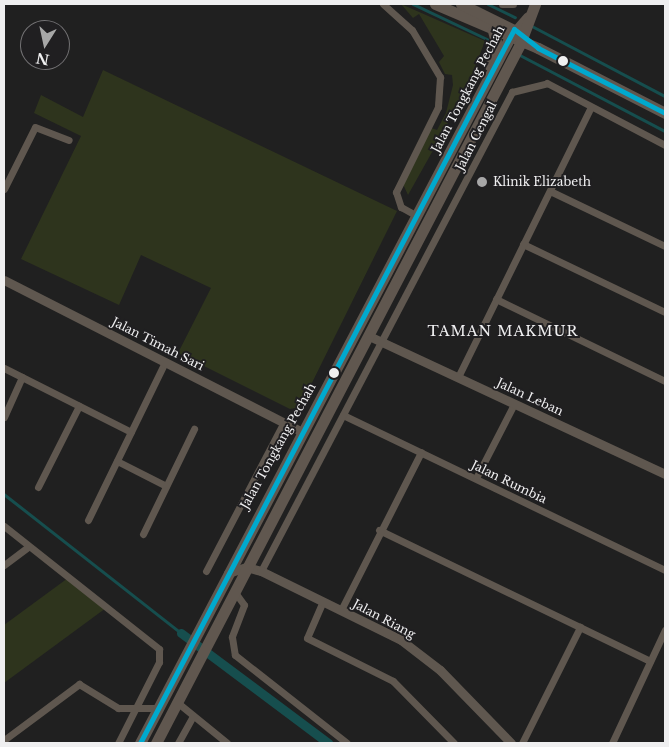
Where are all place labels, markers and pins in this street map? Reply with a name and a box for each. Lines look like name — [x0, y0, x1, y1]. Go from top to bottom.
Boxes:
unlabelled marker — [558, 56, 568, 66]
marker: Klinik Elizabeth — [475, 175, 489, 189]
place label: Klinik Elizabeth — [493, 175, 591, 189]
unlabelled marker — [329, 368, 339, 378]

